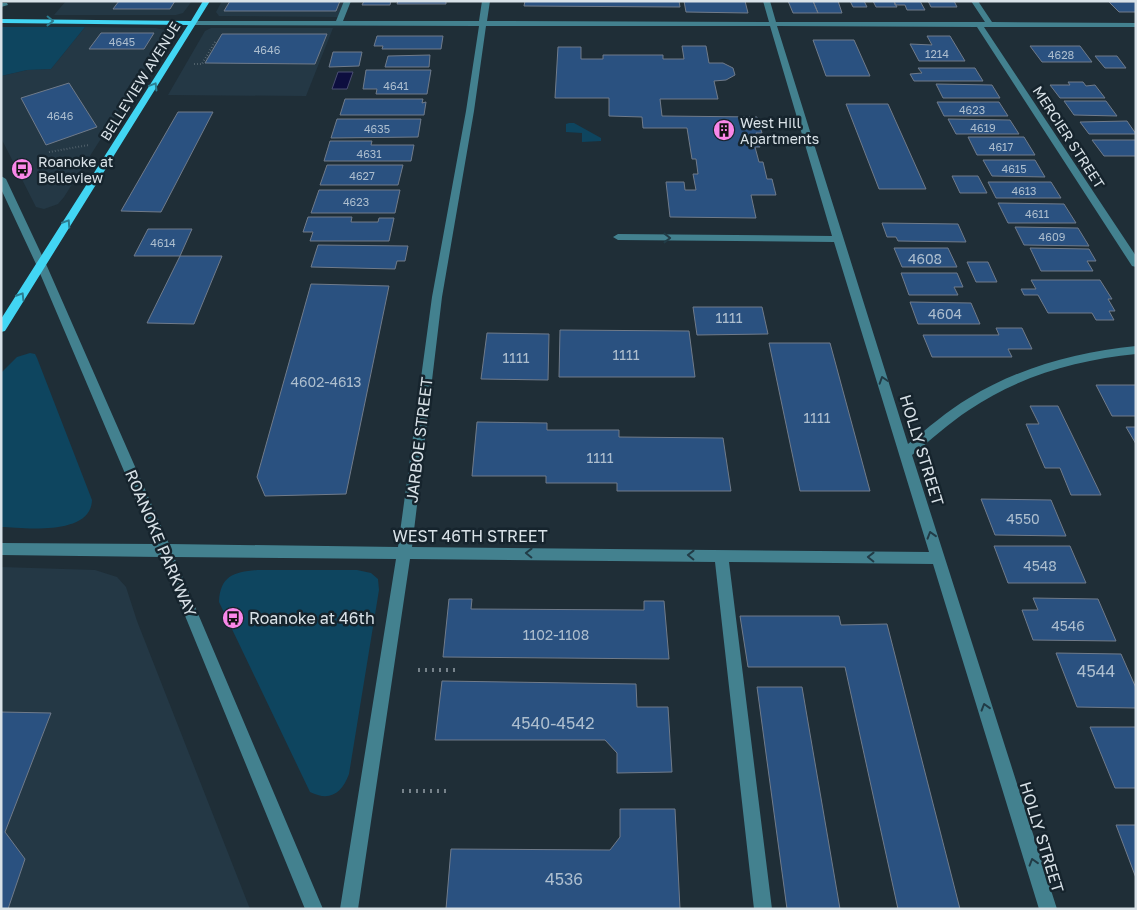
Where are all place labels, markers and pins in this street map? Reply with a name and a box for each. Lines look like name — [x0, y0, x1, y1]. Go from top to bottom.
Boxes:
place label: West Hill Apartments — [740, 114, 819, 147]
building icon: West Hill Apartments — [712, 118, 736, 142]
place label: Roanoke at Belleview — [38, 153, 113, 186]
bus stop icon: Roanoke at Belleview — [10, 157, 34, 181]
bus stop icon: Roanoke at 46th — [221, 606, 245, 630]
place label: Roanoke at 46th — [249, 608, 375, 628]

